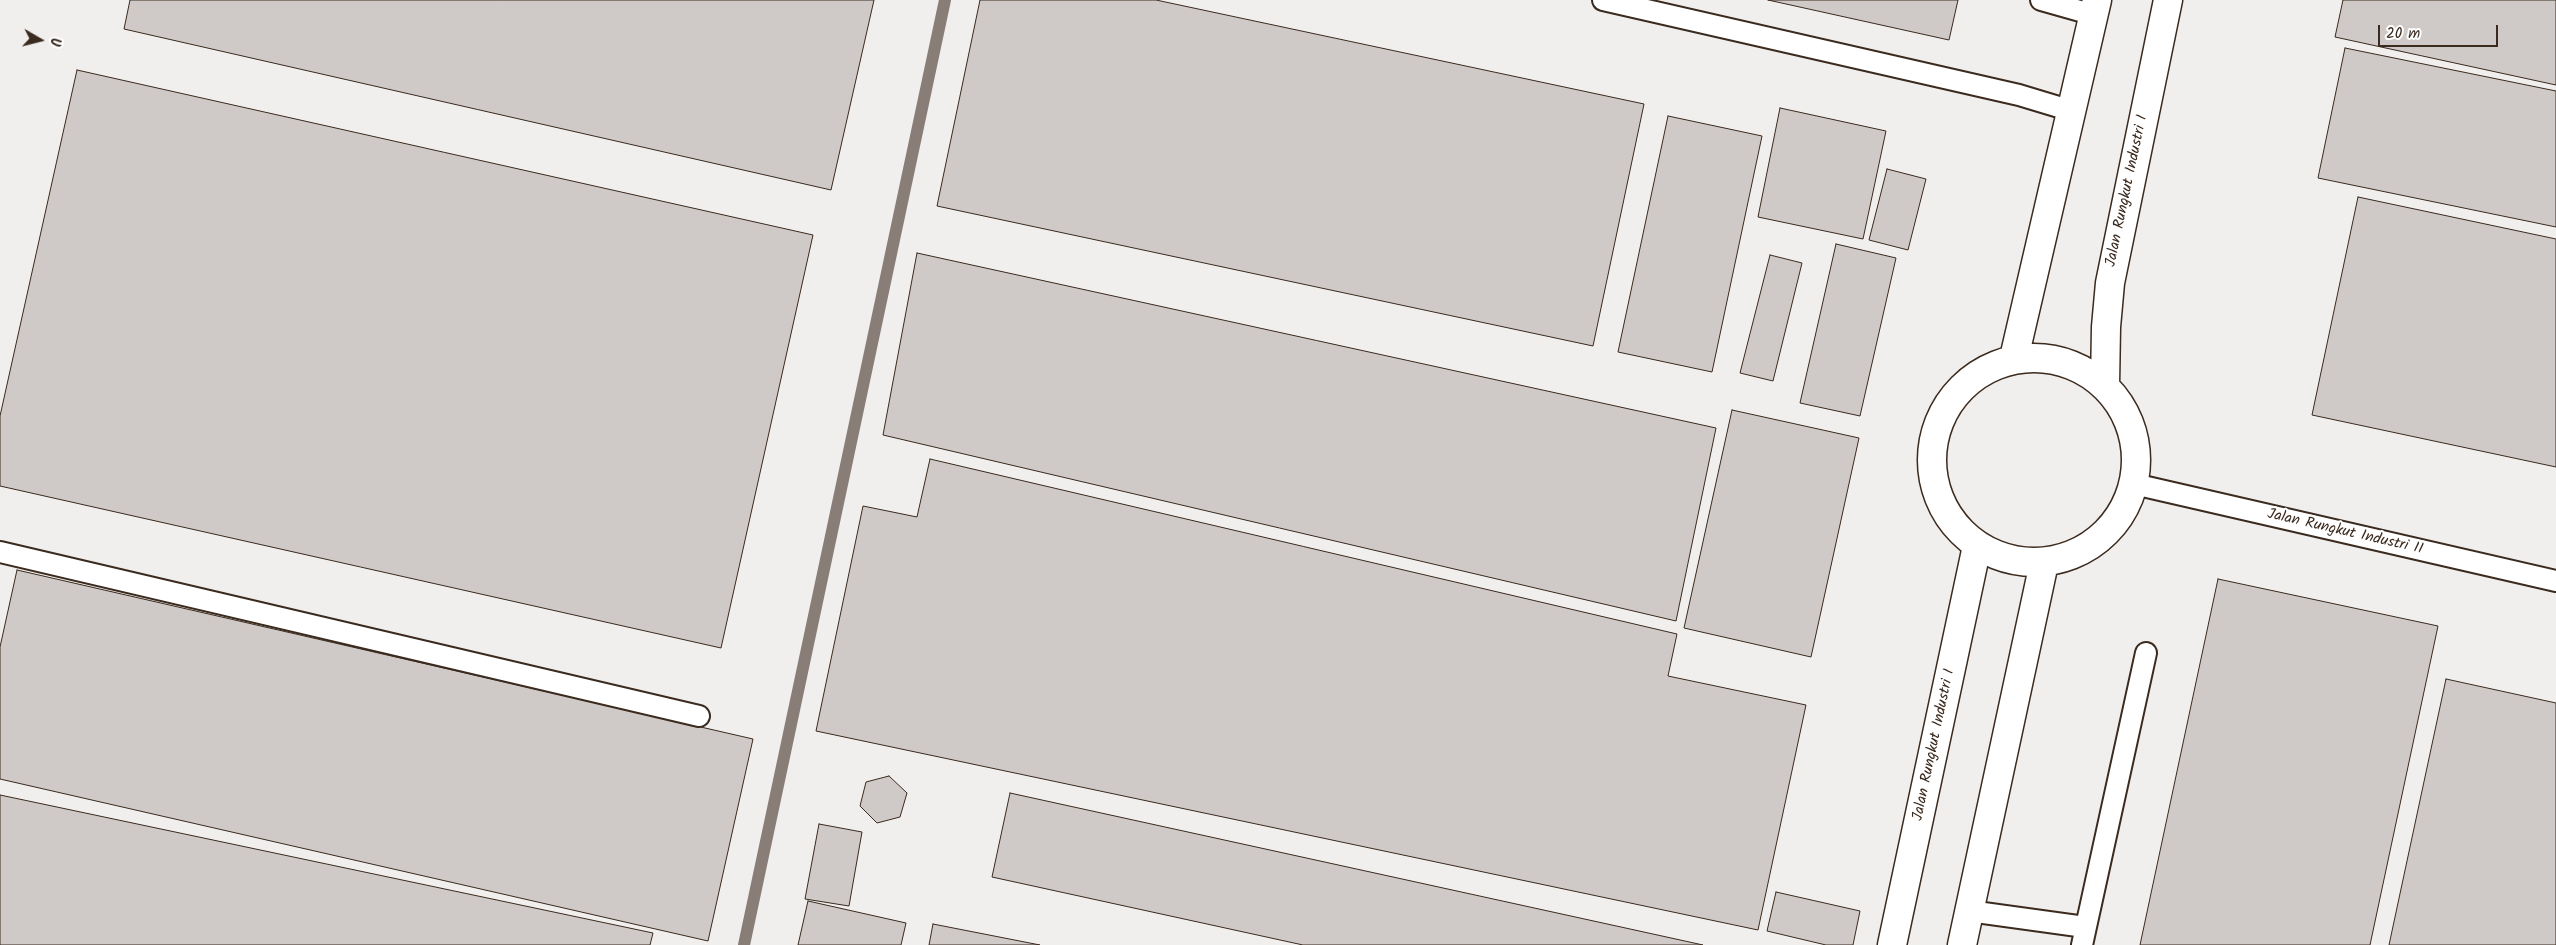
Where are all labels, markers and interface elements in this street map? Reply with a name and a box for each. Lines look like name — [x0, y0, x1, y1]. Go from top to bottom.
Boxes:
north arrow — [15, 15, 65, 65]
scale bar — [2381, 15, 2501, 47]
text: 20 m — [2386, 22, 2420, 46]
text: U — [43, 36, 66, 48]
street label: Jalan Rungkut Industri I — [2103, 113, 2153, 269]
street label: Jalan Rungkut Industri II — [2265, 506, 2425, 560]
street label: Jalan Rungkut Industri I — [1910, 667, 1960, 823]

